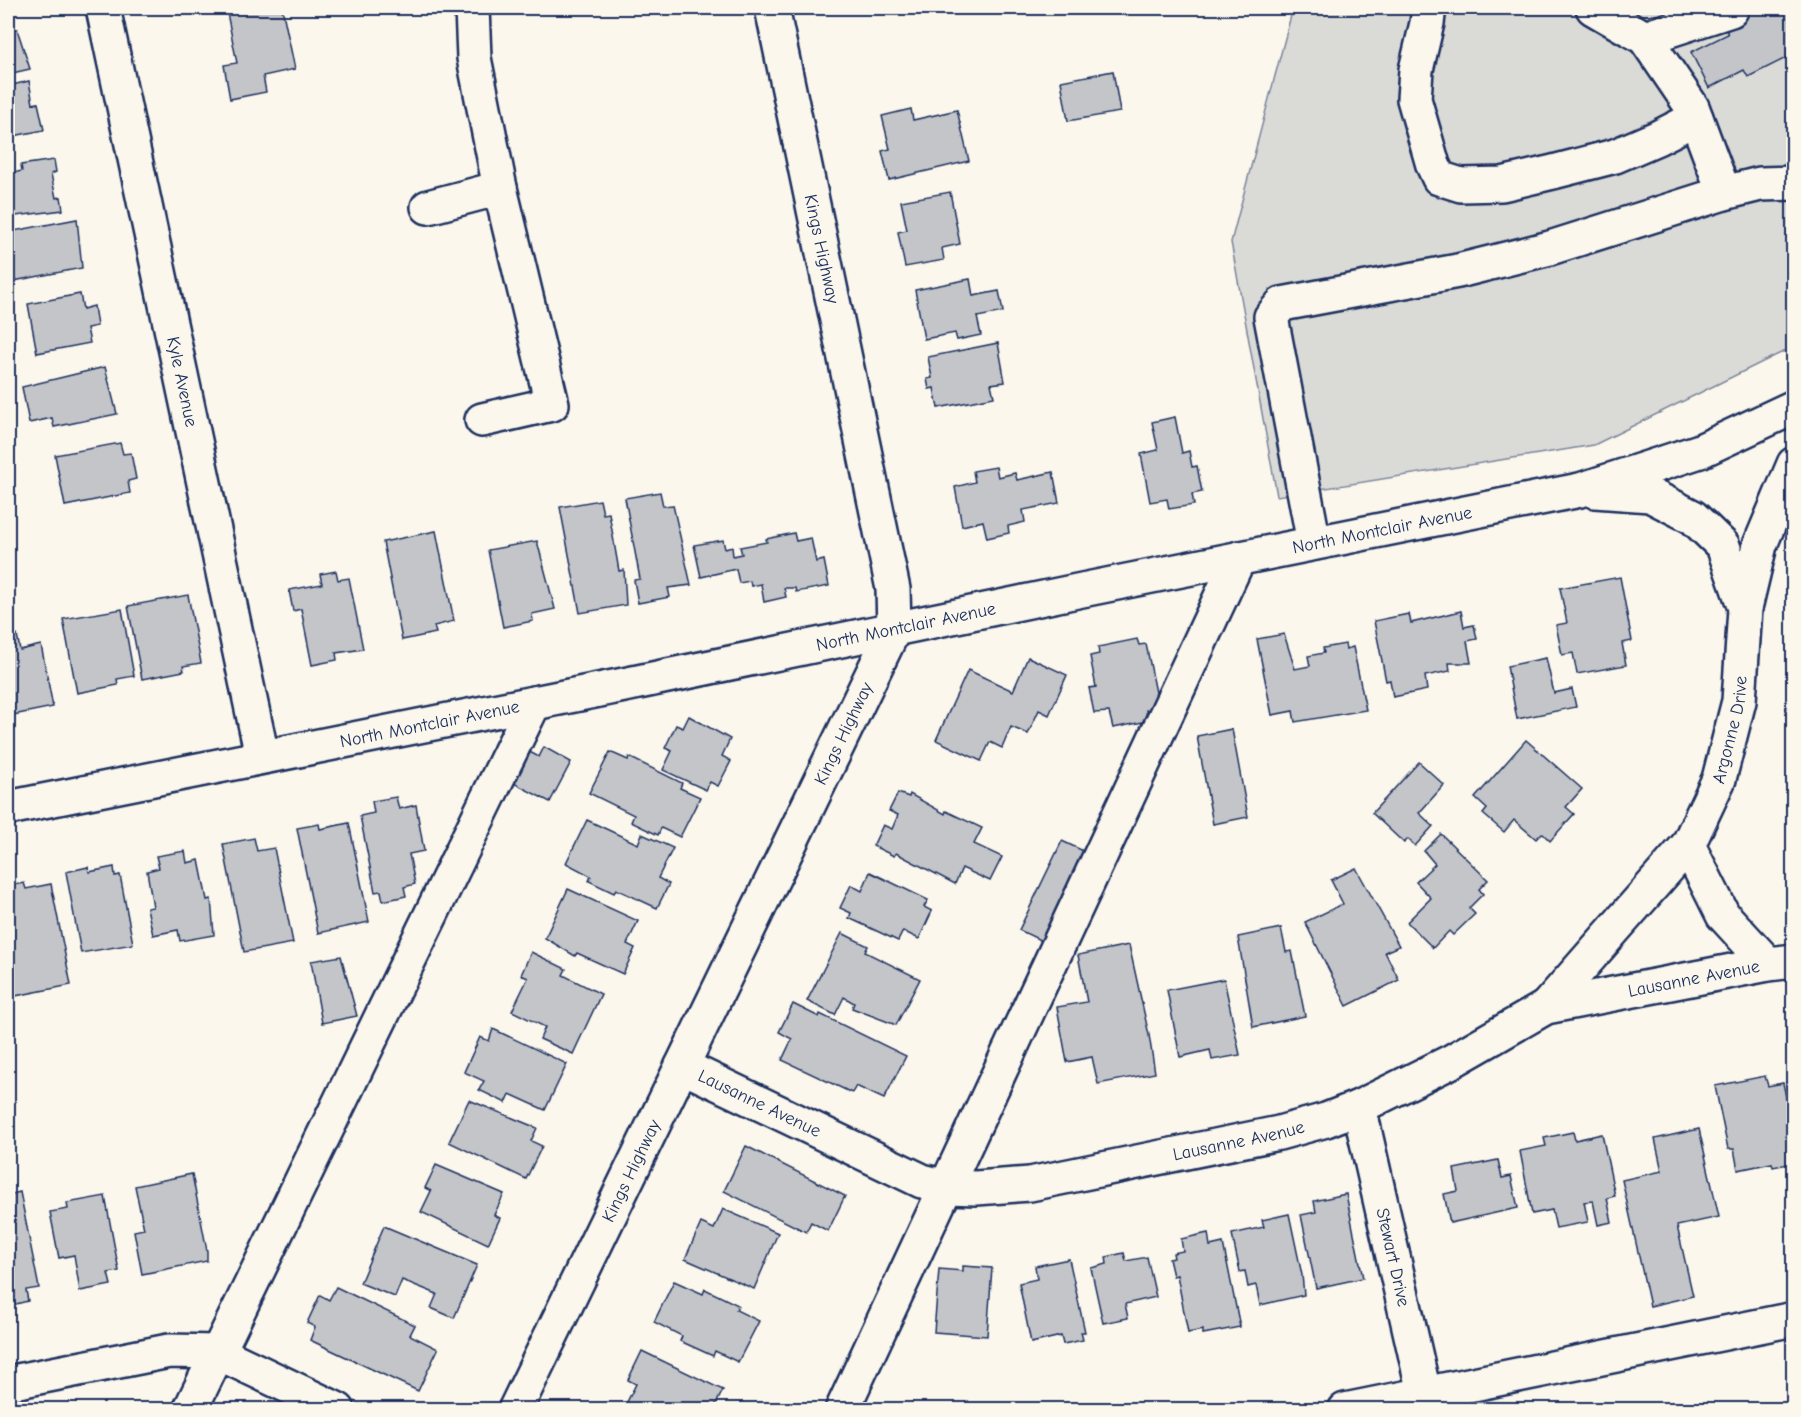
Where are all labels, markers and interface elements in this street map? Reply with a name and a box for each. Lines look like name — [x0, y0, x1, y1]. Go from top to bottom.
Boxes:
street label: Kings Highway — [800, 193, 844, 307]
street label: Kyle Avenue — [162, 335, 202, 429]
street label: North Montclair Avenue — [1291, 502, 1474, 559]
street label: North Montclair Avenue — [814, 598, 998, 656]
street label: Argonne Drive — [1708, 675, 1752, 786]
street label: Kings Highway — [810, 678, 878, 788]
street label: North Montclair Avenue — [338, 696, 521, 752]
street label: Lausanne Avenue — [1626, 956, 1761, 1002]
street label: Lausanne Avenue — [694, 1065, 824, 1142]
street label: Kings Highway — [598, 1115, 666, 1226]
street label: Lausanne Avenue — [1171, 1117, 1307, 1165]
street label: Stewart Drive — [1371, 1206, 1414, 1309]

